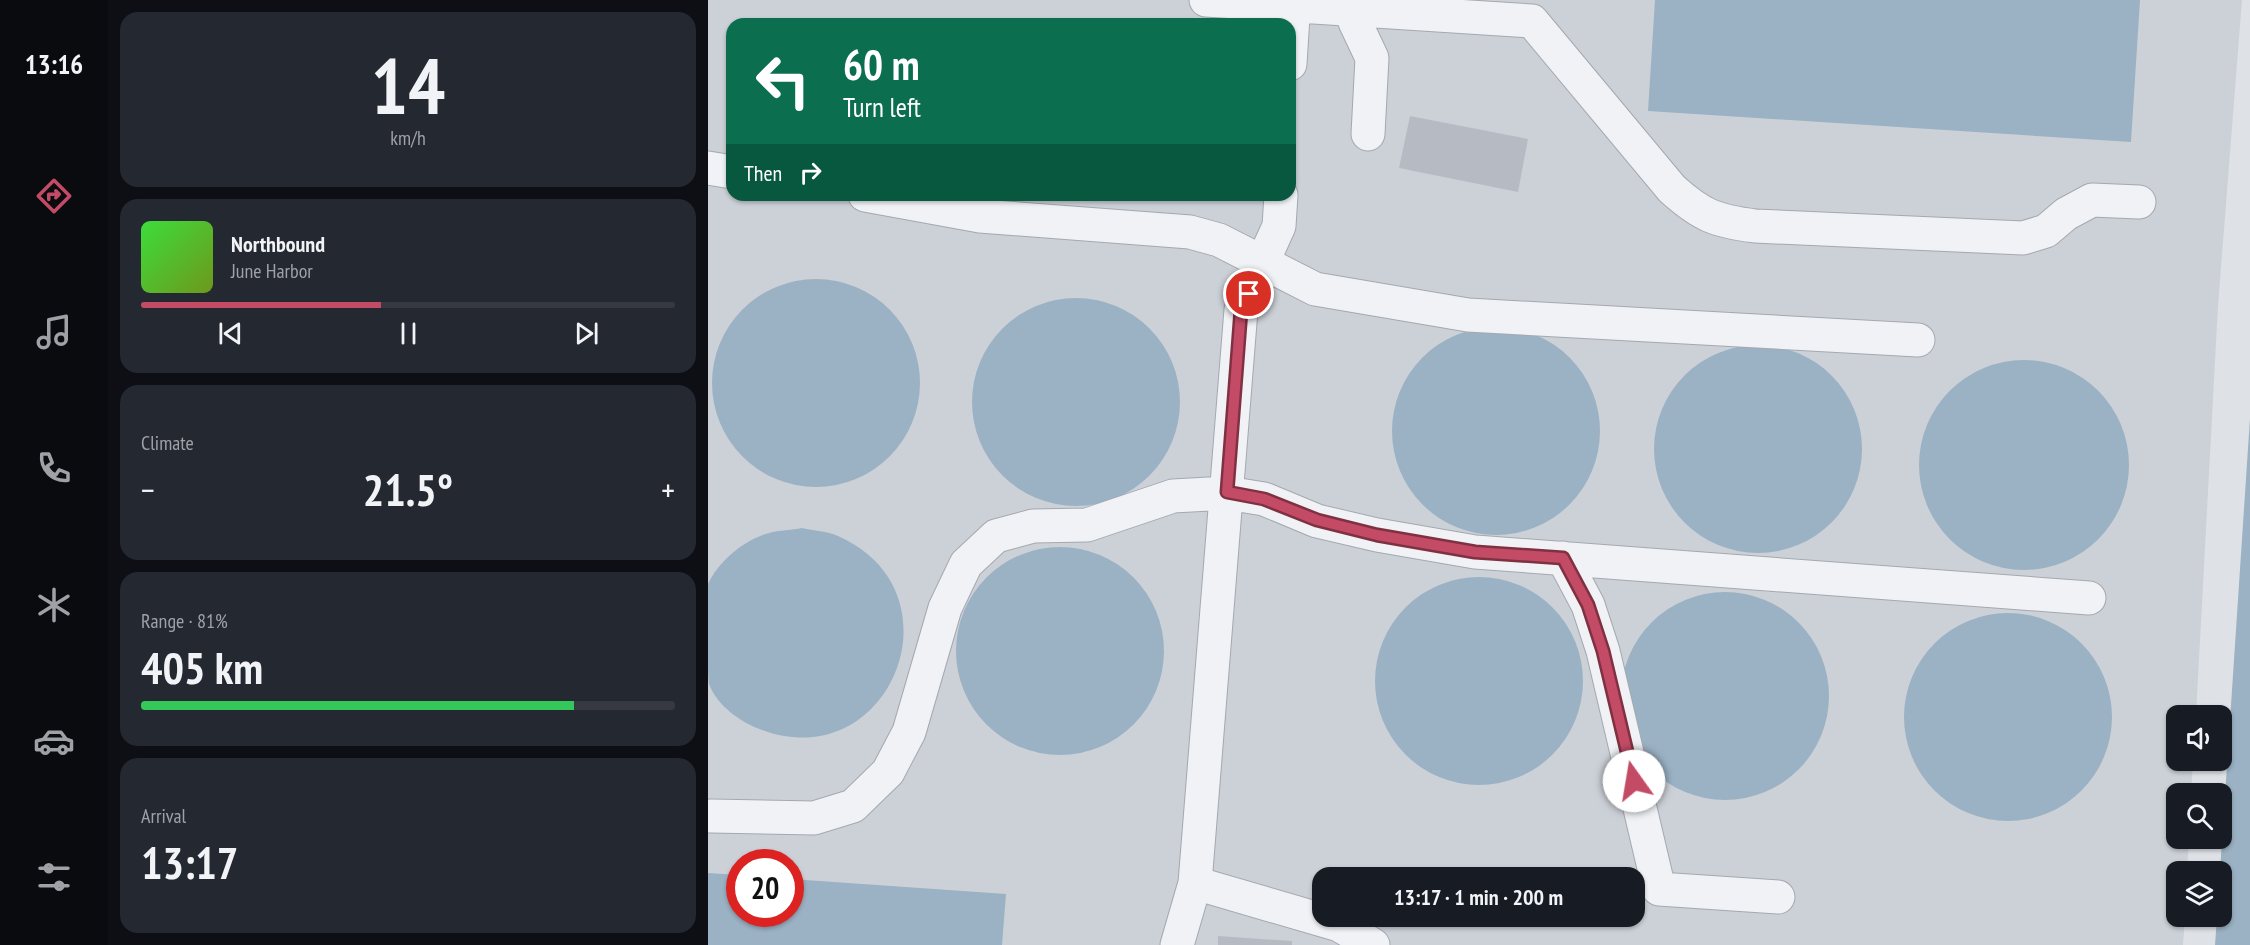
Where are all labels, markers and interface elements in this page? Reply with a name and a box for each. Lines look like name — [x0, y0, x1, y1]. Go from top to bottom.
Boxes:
text: 14 — [371, 35, 445, 136]
text: 60 m — [843, 37, 920, 92]
icon: left — [744, 42, 822, 120]
text: 13:16 — [25, 47, 83, 81]
text: Turn left — [843, 90, 921, 124]
text: km/h — [390, 125, 426, 151]
icon: right — [794, 156, 827, 189]
text: Then — [744, 159, 782, 187]
icon: directions — [33, 175, 75, 217]
text: Northbound — [231, 230, 325, 258]
text: June Harbor — [231, 258, 313, 284]
pin — [1223, 268, 1274, 319]
icon: arrive — [1232, 277, 1265, 310]
icon: music — [33, 311, 75, 353]
icon: previous — [214, 317, 247, 350]
icon: pause — [392, 317, 425, 350]
icon: next — [570, 317, 603, 350]
text: Climate — [141, 430, 194, 456]
icon: phone — [33, 447, 75, 489]
text: 21.5° — [363, 460, 453, 518]
text: − — [141, 468, 155, 511]
text: + — [661, 468, 675, 511]
icon: climate — [33, 584, 75, 626]
text: Range · 81% — [141, 608, 228, 634]
text: 405 km — [141, 638, 263, 696]
map controls — [2166, 705, 2232, 927]
button: sound — [2166, 705, 2232, 771]
icon: car — [33, 720, 75, 762]
position arrow — [1602, 749, 1666, 813]
button: search — [2166, 783, 2232, 849]
text: Arrival — [141, 803, 186, 829]
text: 13:17 — [141, 833, 238, 891]
speed limit sign: 20 — [726, 849, 804, 927]
icon: filters — [33, 856, 75, 898]
button: layers — [2166, 861, 2232, 927]
text: 13:17 · 1 min · 200 m — [1394, 883, 1563, 911]

